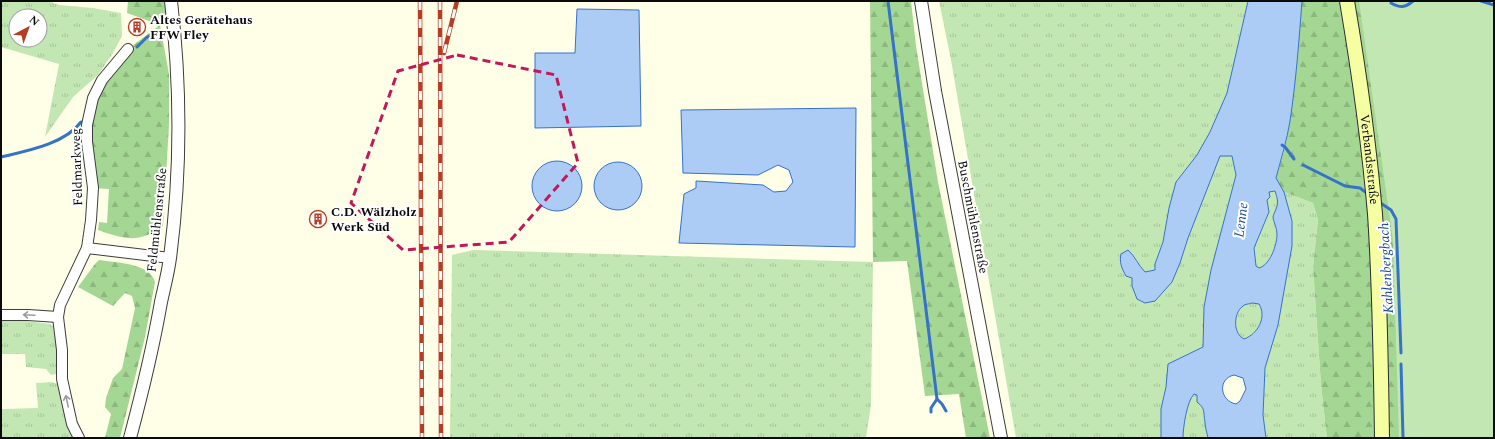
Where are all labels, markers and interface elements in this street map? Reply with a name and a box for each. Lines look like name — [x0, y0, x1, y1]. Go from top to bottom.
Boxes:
north arrow — [8, 8, 48, 48]
place label: Altes Gerätehaus FFW Fley — [150, 10, 253, 45]
text: N — [25, 11, 43, 30]
building icon: Altes Gerätehaus FFW Fley — [127, 17, 147, 37]
street label: Verbandsstraße — [1354, 113, 1384, 205]
street label: Feldmarkweg — [66, 128, 88, 206]
street label: Buschmühlenstraße — [952, 159, 994, 275]
street label: Feldmühlenstraße — [142, 167, 172, 273]
water label: Lenne — [1228, 201, 1254, 239]
place label: C.D. Wälzholz Werk Süd — [331, 202, 417, 237]
building icon: C.D. Wälzholz Werk Süd — [308, 209, 328, 229]
water label: Kahlenbergbach — [1373, 222, 1399, 314]
one-way arrow — [23, 311, 36, 319]
one-way arrow — [63, 395, 71, 408]

